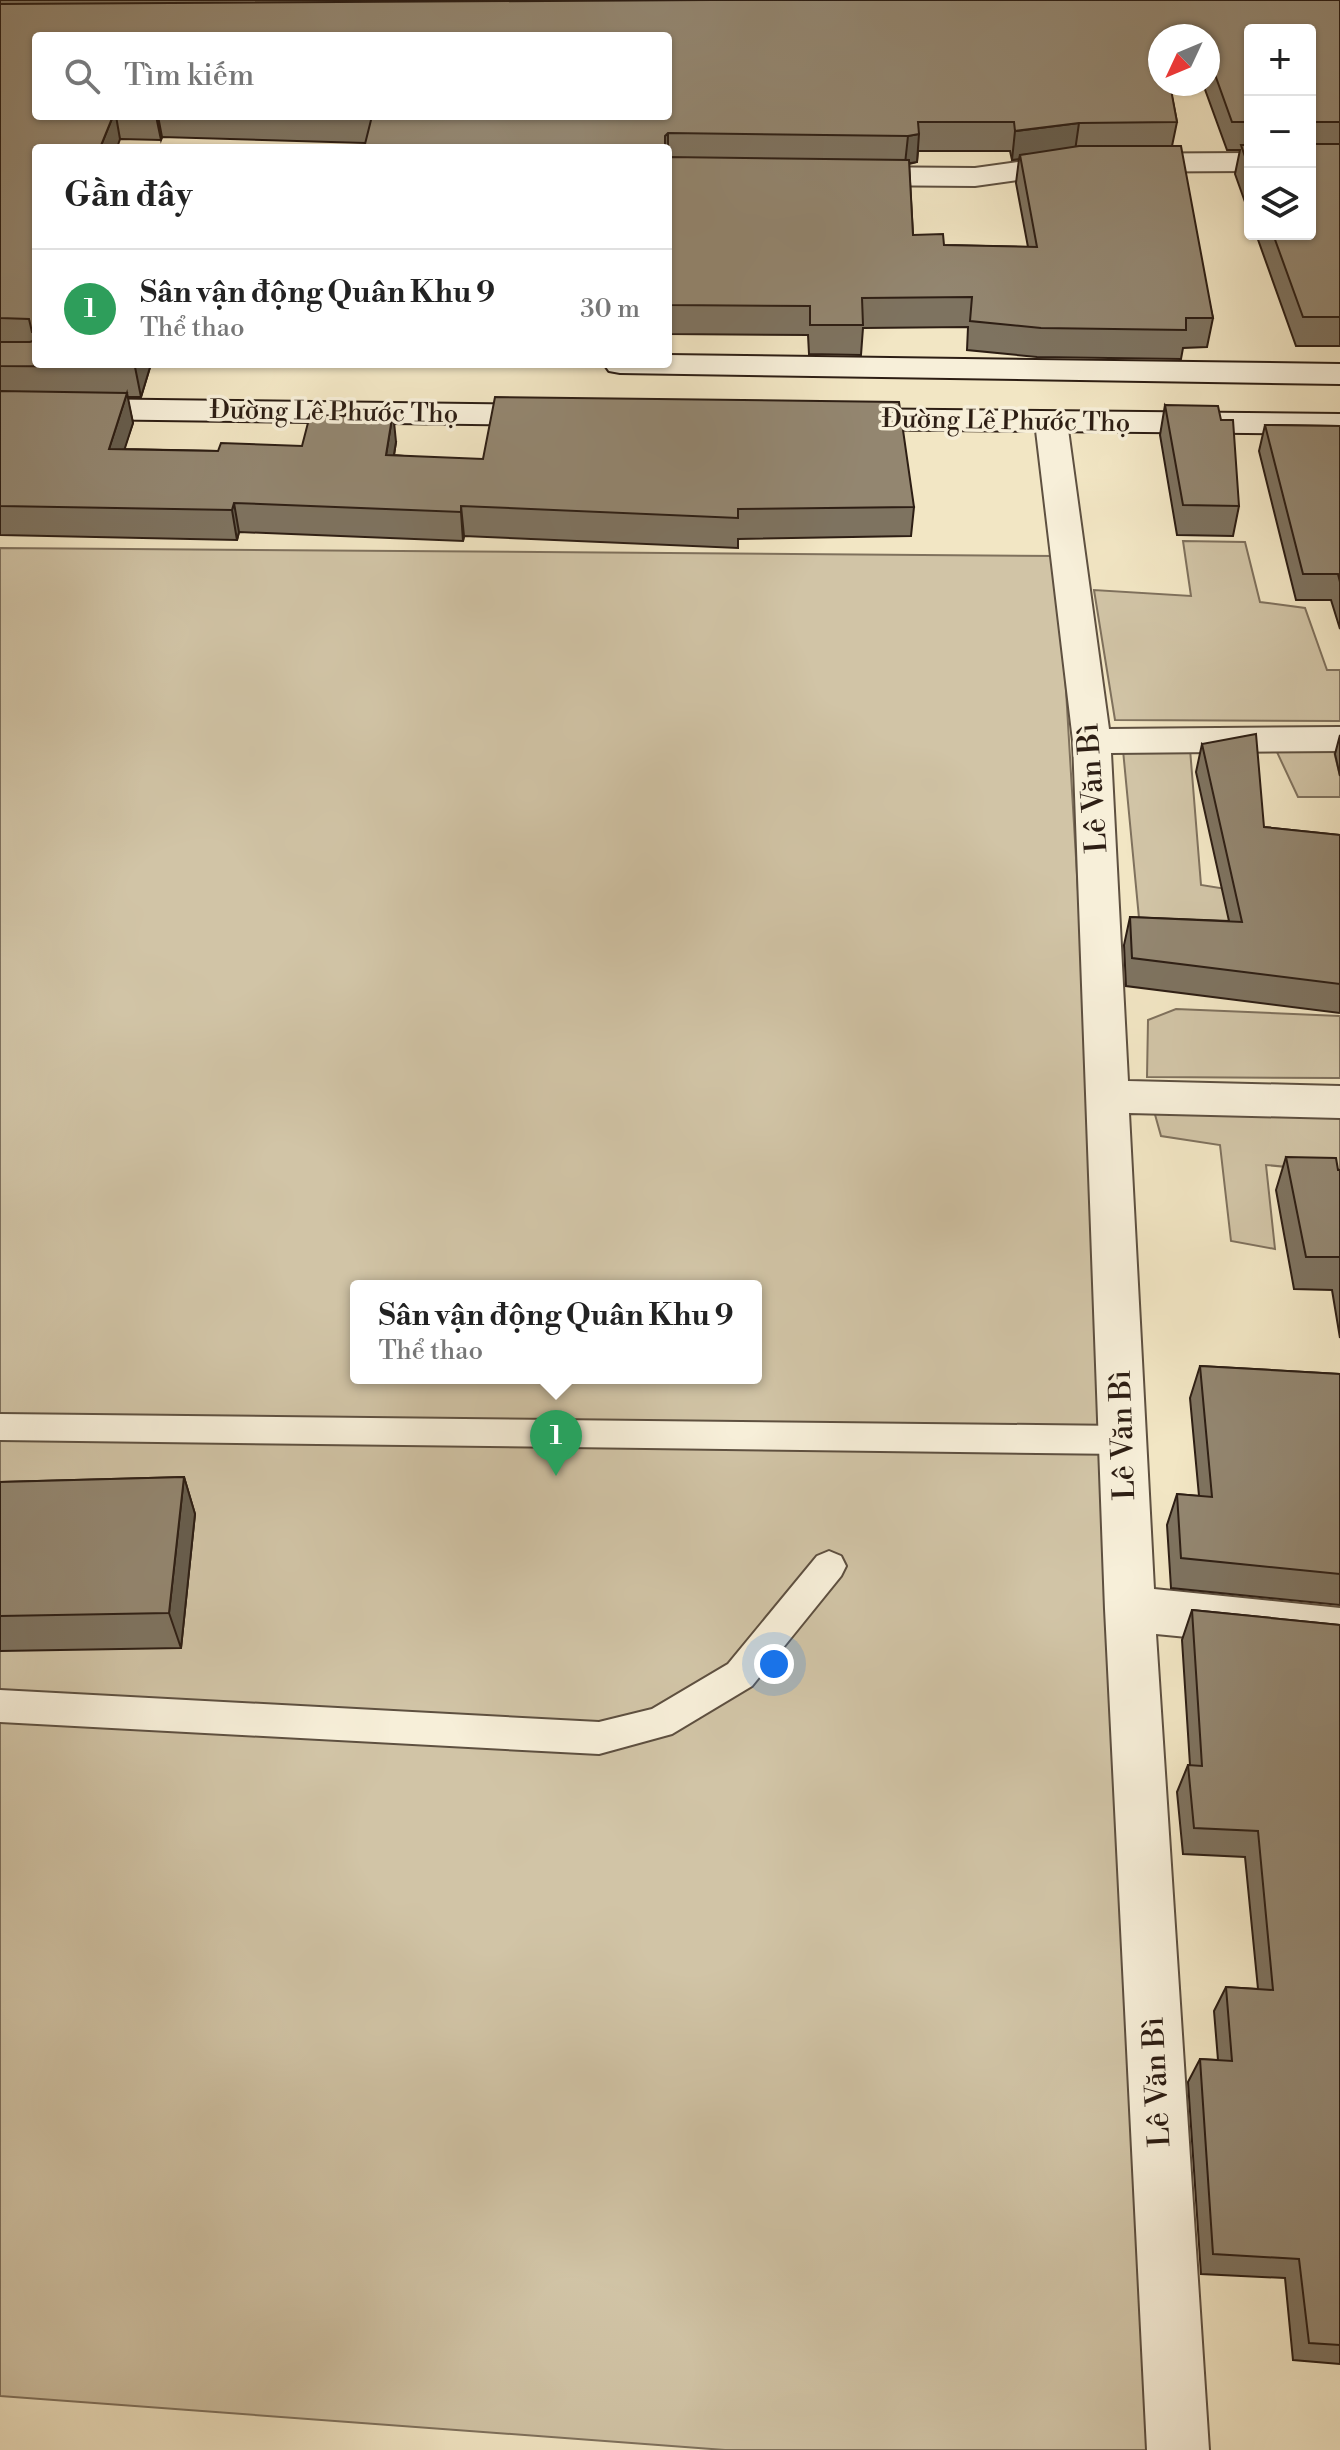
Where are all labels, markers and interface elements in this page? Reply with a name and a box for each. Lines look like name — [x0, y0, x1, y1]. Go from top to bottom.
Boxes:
north arrow — [1148, 24, 1220, 96]
map controls — [1244, 24, 1316, 240]
button: + — [1244, 24, 1316, 96]
search box — [32, 32, 672, 120]
icon: search — [60, 54, 104, 98]
text: Tìm kiếm — [124, 57, 254, 95]
button: − — [1244, 96, 1316, 168]
button: layers — [1244, 168, 1316, 240]
text: Gần đây — [64, 175, 192, 217]
text: Sân vận động Quân Khu 9 — [140, 274, 495, 312]
text: 1 — [84, 293, 96, 325]
text: 30 m — [580, 293, 640, 325]
text: Thể thao — [140, 312, 245, 344]
street label: Đường Lê Phước Thọ — [209, 394, 459, 430]
street label: Đường Lê Phước Thọ — [881, 403, 1131, 439]
street label: Lê Văn Bì — [1069, 722, 1116, 854]
popup — [350, 1280, 762, 1384]
text: Sân vận động Quân Khu 9 — [378, 1297, 734, 1335]
text: Thể thao — [378, 1335, 483, 1367]
street label: Lê Văn Bì — [1102, 1369, 1144, 1501]
pin: 1 — [530, 1410, 582, 1476]
your location — [754, 1644, 794, 1684]
street label: Lê Văn Bì — [1135, 2016, 1179, 2148]

